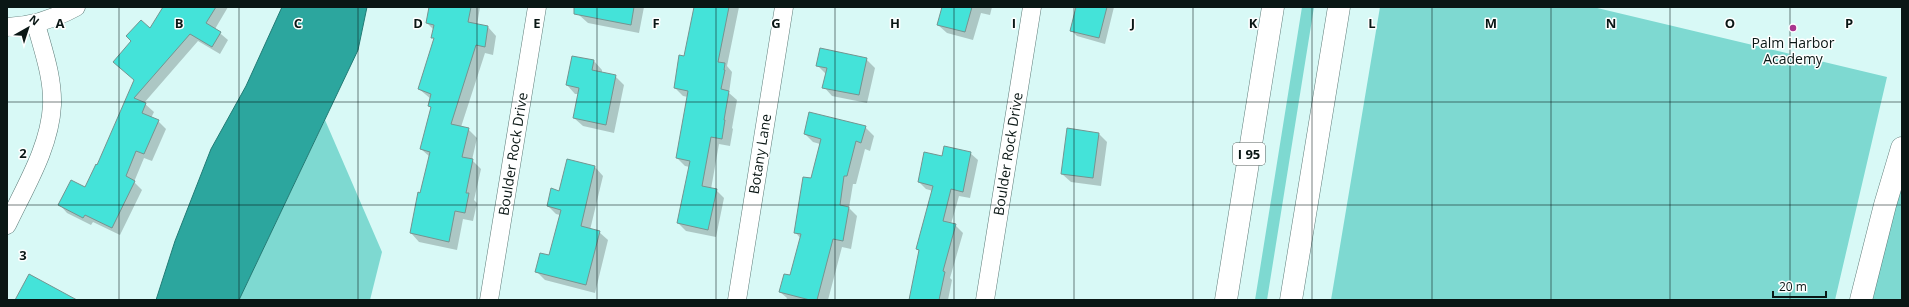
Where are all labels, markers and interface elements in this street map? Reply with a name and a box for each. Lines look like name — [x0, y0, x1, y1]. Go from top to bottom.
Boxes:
north arrow — [8, 8, 48, 48]
text: N — [26, 11, 43, 28]
text: A — [56, 14, 65, 32]
text: B — [175, 14, 184, 32]
text: C — [294, 14, 302, 32]
text: D — [413, 14, 423, 32]
text: E — [533, 14, 541, 32]
text: F — [652, 14, 660, 32]
text: G — [771, 14, 781, 32]
text: H — [890, 14, 900, 32]
text: I — [1012, 14, 1016, 32]
text: J — [1130, 14, 1135, 32]
text: K — [1249, 14, 1258, 32]
text: L — [1368, 14, 1376, 32]
text: M — [1485, 14, 1497, 32]
text: N — [1606, 14, 1616, 32]
text: O — [1725, 14, 1735, 32]
text: P — [1845, 14, 1853, 32]
marker: Palm Harbor Academy — [1788, 23, 1798, 33]
place label: Palm Harbor Academy — [1752, 33, 1835, 68]
street label: Boulder Rock Drive — [493, 91, 532, 217]
street label: Boulder Rock Drive — [988, 91, 1027, 217]
street label: Botany Lane — [744, 112, 775, 195]
road number: I 95 — [1233, 143, 1265, 165]
text: 2 — [19, 144, 27, 162]
text: 3 — [19, 246, 27, 264]
scale bar — [1773, 273, 1826, 299]
text: 20 m — [1779, 278, 1807, 295]

